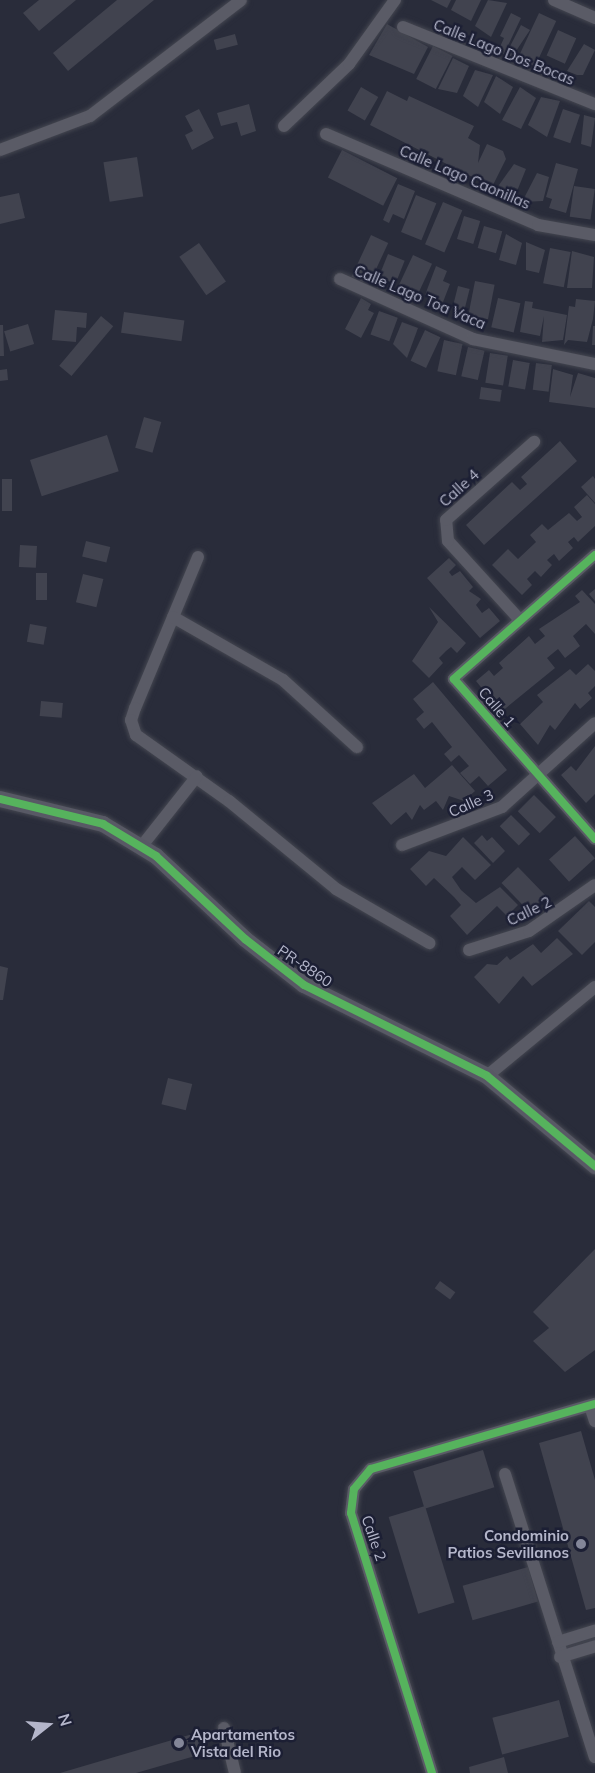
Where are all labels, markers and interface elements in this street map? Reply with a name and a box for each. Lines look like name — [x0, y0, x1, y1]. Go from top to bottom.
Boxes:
street label: Calle Lago Dos Bocas — [431, 15, 577, 89]
street label: Calle Lago Caonillas — [397, 141, 533, 213]
street label: Calle Lago Toa Vaca — [351, 261, 489, 333]
street label: Calle 4 — [435, 466, 483, 510]
street label: Calle 1 — [475, 683, 519, 731]
street label: Calle 3 — [446, 785, 496, 821]
street label: Calle 2 — [504, 893, 554, 929]
street label: PR-8860 — [274, 941, 336, 991]
street label: Calle 2 — [358, 1513, 390, 1563]
place label: Condominio Patios Sevillanos — [448, 1526, 569, 1561]
marker: Condominio Patios Sevillanos — [574, 1537, 588, 1551]
north arrow — [18, 1695, 78, 1755]
text: N — [54, 1711, 77, 1728]
place label: Apartamentos Vista del Rio — [191, 1725, 295, 1760]
marker: Apartamentos Vista del Rio — [172, 1736, 186, 1750]

